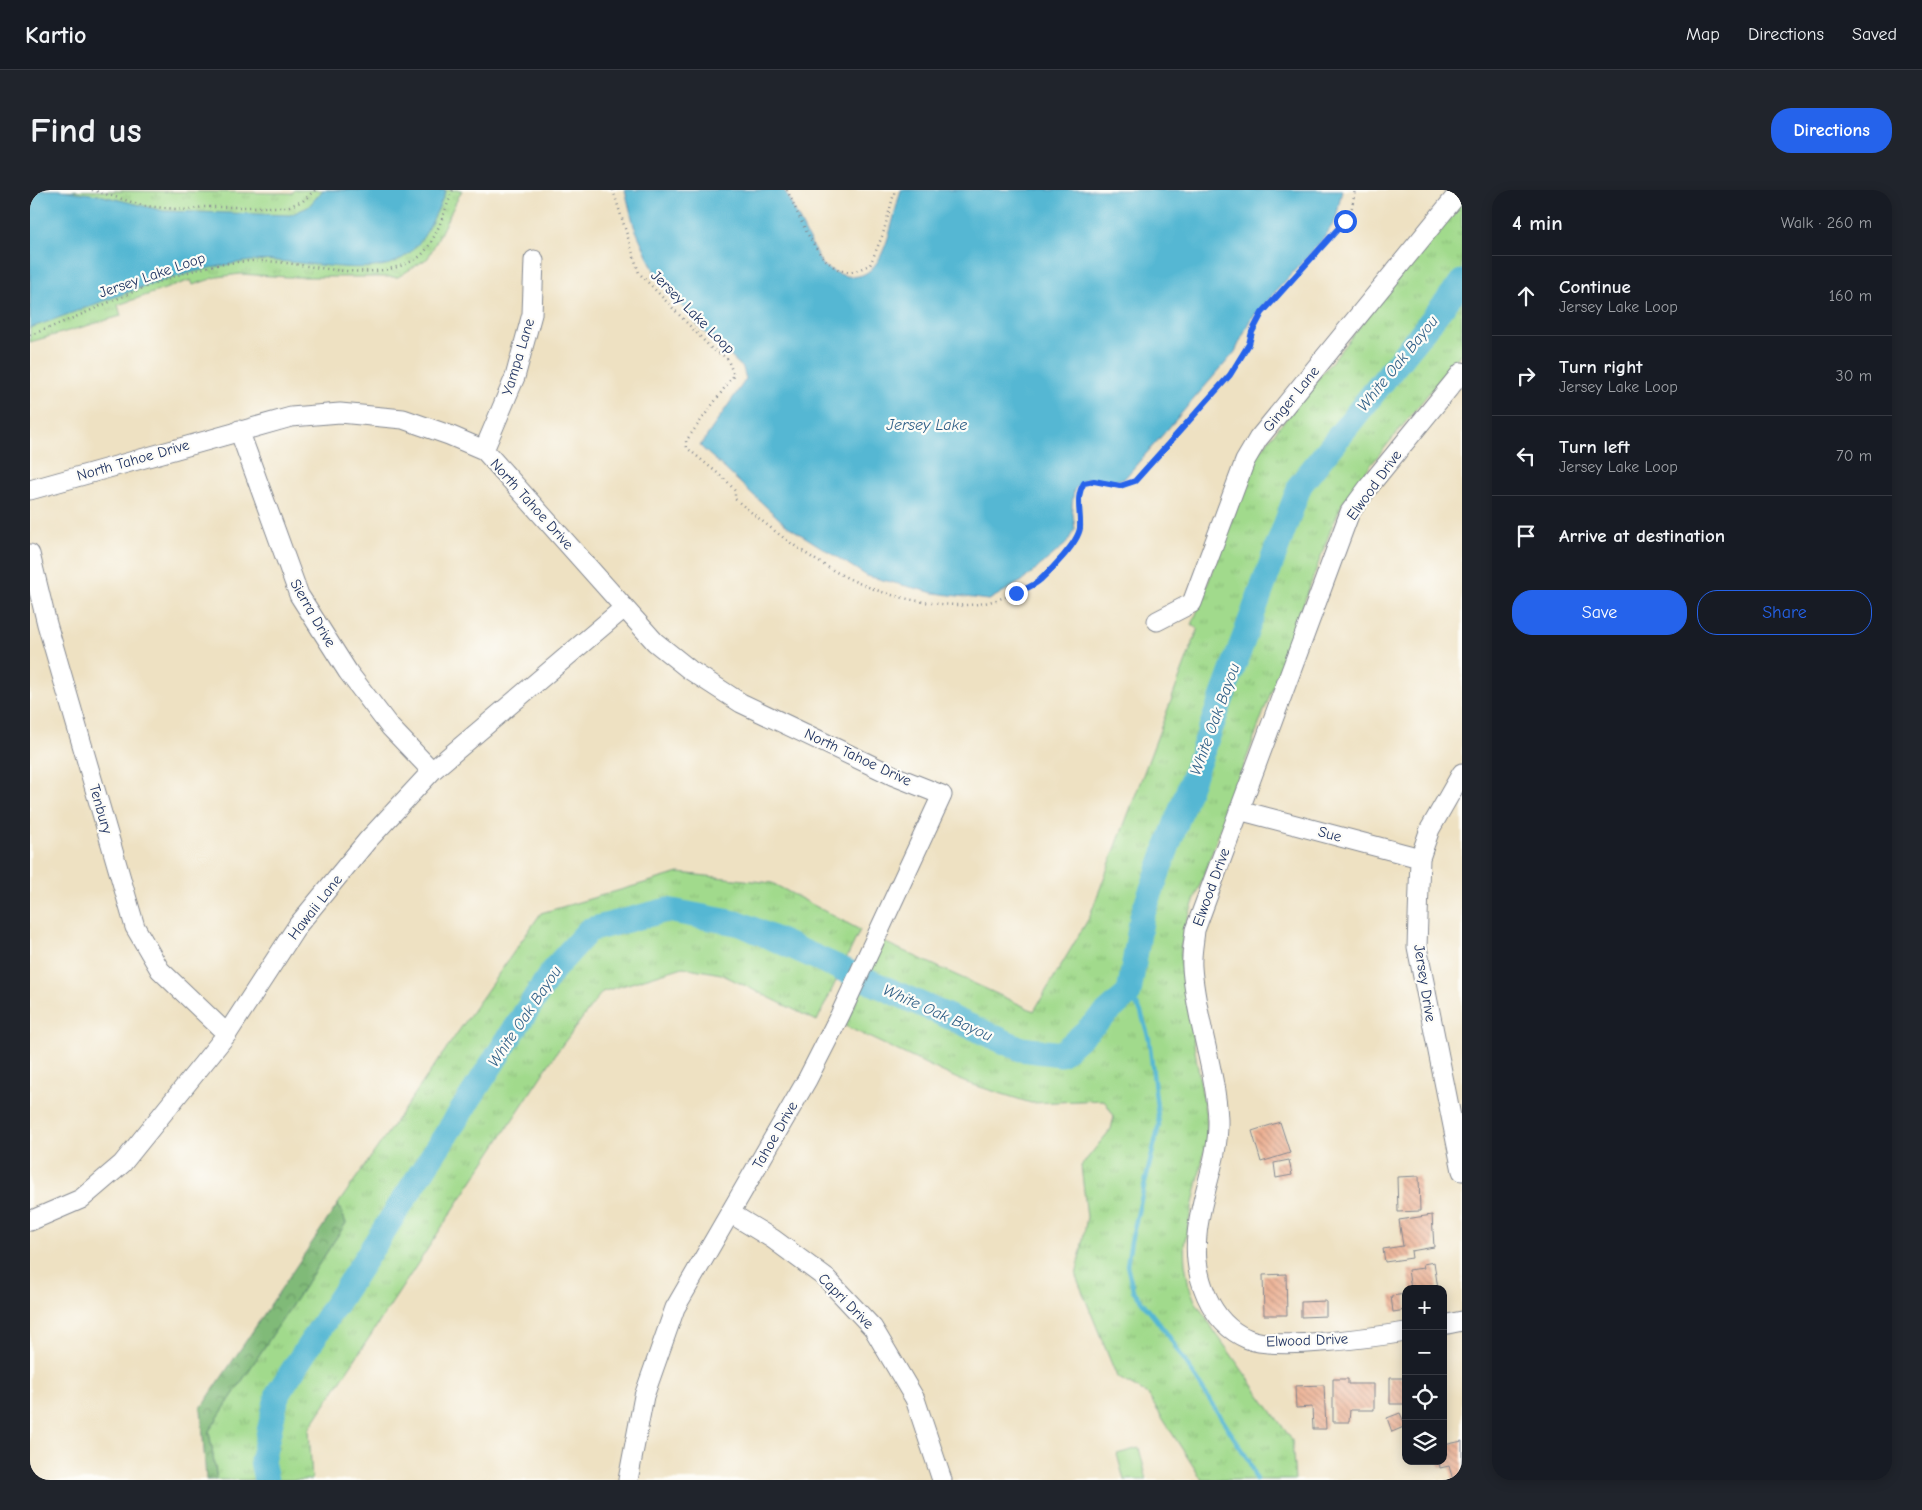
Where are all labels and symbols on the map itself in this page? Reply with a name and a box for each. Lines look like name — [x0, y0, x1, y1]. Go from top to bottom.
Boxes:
route start — [1334, 210, 1357, 233]
street label: Jersey Lake Loop — [96, 248, 208, 302]
street label: Jersey Lake Loop — [647, 266, 739, 358]
water label: White Oak Bayou — [1354, 312, 1442, 415]
street label: Yampa Lane — [498, 316, 538, 398]
street label: Ginger Lane — [1259, 362, 1323, 436]
water label: Jersey Lake — [886, 416, 967, 434]
street label: North Tahoe Drive — [75, 435, 192, 485]
street label: Elwood Drive — [1343, 446, 1406, 524]
street label: North Tahoe Drive — [486, 455, 578, 554]
street label: Sierra Drive — [286, 576, 340, 651]
route end — [1005, 582, 1028, 605]
water label: White Oak Bayou — [1186, 661, 1244, 778]
street label: North Tahoe Drive — [802, 724, 915, 790]
street label: Tenbury — [85, 782, 117, 836]
street label: Sue — [1316, 822, 1344, 846]
street label: Elwood Drive — [1188, 845, 1234, 929]
street label: Hawaii Lane — [284, 870, 346, 943]
street label: Jersey Drive — [1410, 943, 1440, 1023]
water label: White Oak Bayou — [484, 963, 565, 1070]
water label: White Oak Bayou — [880, 981, 995, 1045]
street label: Tahoe Drive — [748, 1098, 802, 1172]
street label: Capri Drive — [814, 1269, 878, 1333]
street label: Elwood Drive — [1266, 1330, 1349, 1350]

